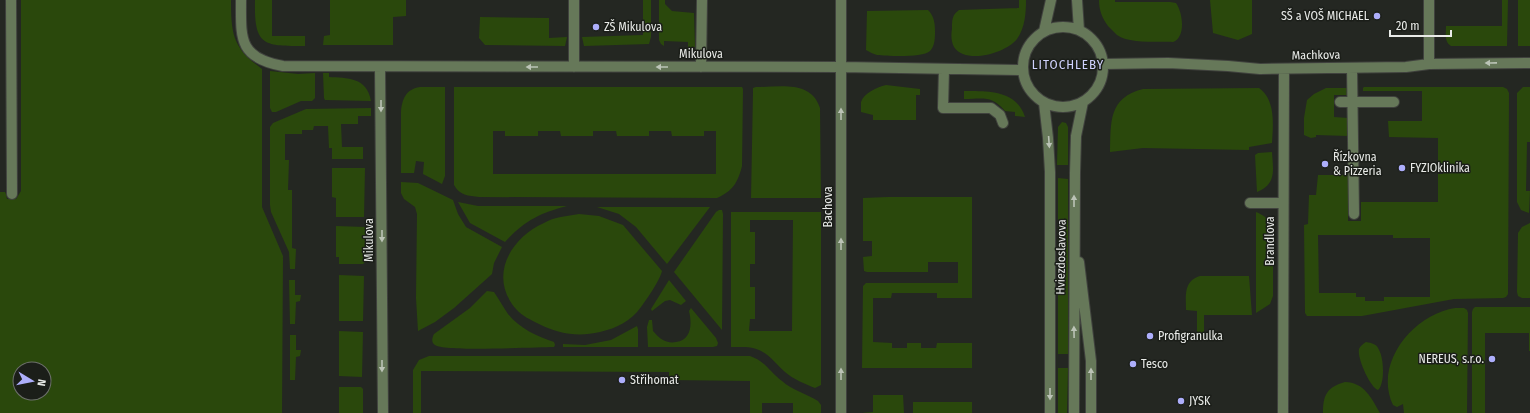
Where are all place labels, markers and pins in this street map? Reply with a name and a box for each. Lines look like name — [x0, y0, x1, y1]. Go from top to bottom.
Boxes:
place label: SŠ a VOŠ MICHAEL — [1281, 8, 1370, 23]
marker: SŠ a VOŠ MICHAEL — [1372, 11, 1382, 21]
place label: ZŠ Mikulova — [604, 19, 662, 34]
marker: ZŠ Mikulova — [591, 22, 601, 32]
place label: Řízkovna & Pizzeria — [1333, 149, 1382, 178]
marker: Řízkovna & Pizzeria — [1320, 159, 1330, 169]
place label: FYZIOklinika — [1410, 161, 1470, 175]
marker: FYZIOklinika — [1397, 163, 1407, 173]
place label: Profigranulka — [1158, 329, 1223, 343]
marker: Profigranulka — [1145, 331, 1155, 341]
place label: NEREUS, s.r.o. — [1419, 352, 1484, 366]
marker: NEREUS, s.r.o. — [1487, 354, 1497, 364]
place label: Tesco — [1141, 357, 1168, 371]
marker: Tesco — [1128, 359, 1138, 369]
place label: Střihomat — [630, 373, 679, 387]
marker: Střihomat — [617, 375, 627, 385]
place label: JYSK — [1189, 394, 1211, 408]
marker: JYSK — [1176, 396, 1186, 406]

